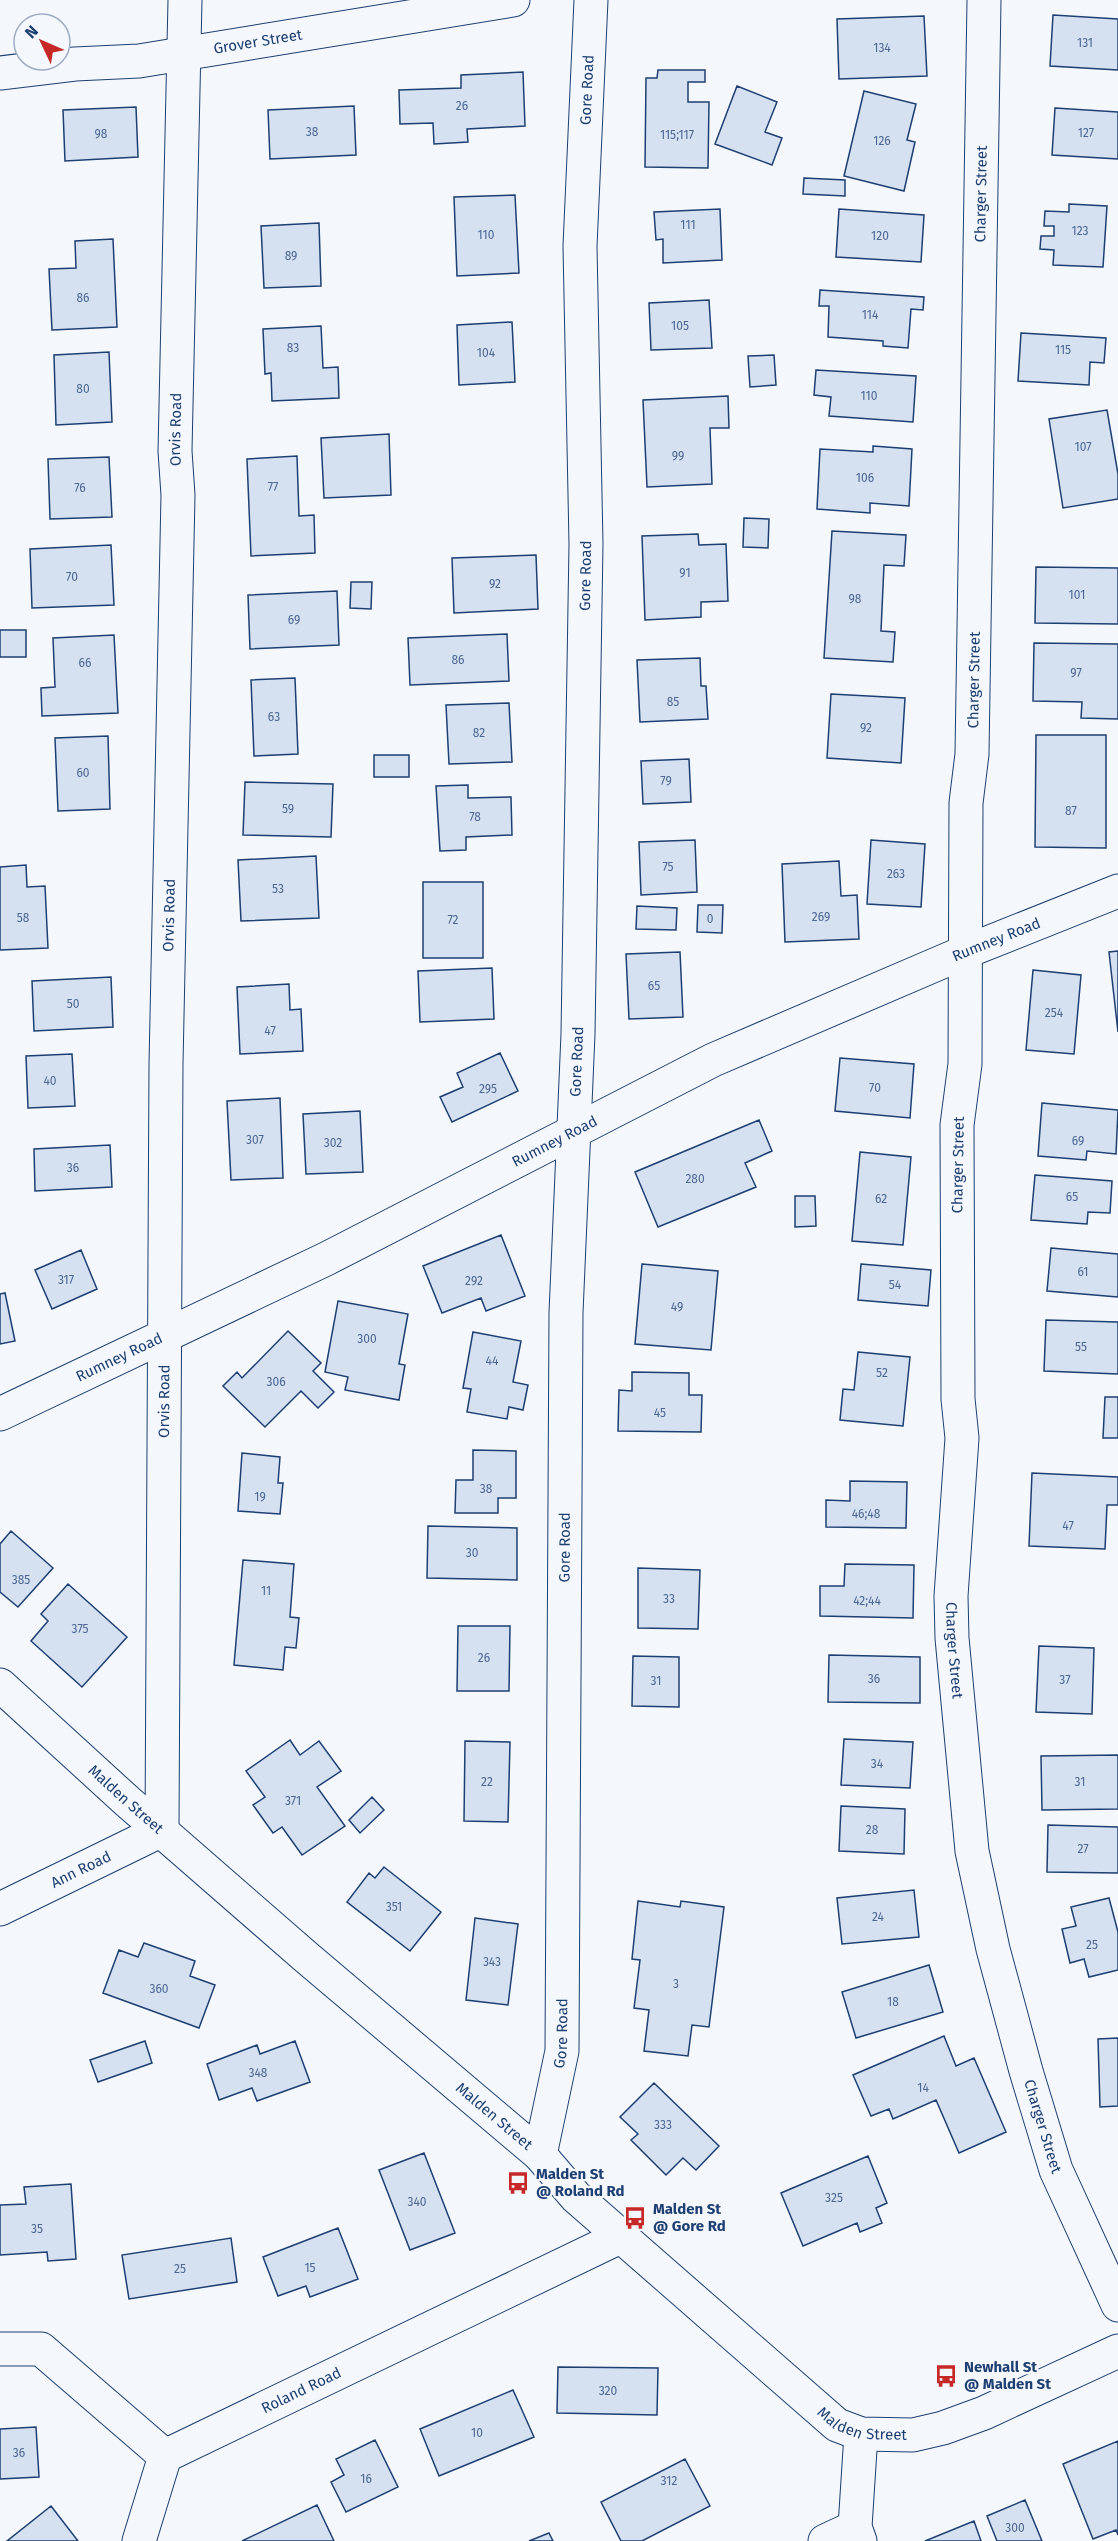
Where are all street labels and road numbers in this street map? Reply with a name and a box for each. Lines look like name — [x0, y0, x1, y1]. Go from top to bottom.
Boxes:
street label: Grover Street — [212, 25, 304, 58]
street label: Gore Road — [576, 54, 598, 125]
street label: Charger Street — [971, 145, 991, 243]
street label: Orvis Road — [166, 393, 185, 467]
street label: Gore Road — [576, 540, 595, 611]
street label: Charger Street — [964, 631, 984, 729]
street label: Orvis Road — [159, 878, 179, 952]
street label: Rumney Road — [949, 914, 1043, 965]
street label: Gore Road — [566, 1026, 587, 1097]
street label: Rumney Road — [509, 1112, 600, 1171]
street label: Charger Street — [948, 1116, 968, 1214]
street label: Rumney Road — [73, 1329, 165, 1386]
street label: Orvis Road — [155, 1364, 173, 1438]
street label: Gore Road — [556, 1512, 574, 1583]
street label: Charger Street — [942, 1602, 967, 1700]
street label: Malden Street — [84, 1761, 168, 1838]
street label: Ann Road — [48, 1847, 114, 1892]
street label: Gore Road — [550, 1998, 571, 2070]
street label: Charger Street — [1020, 2077, 1066, 2177]
street label: Malden Street — [452, 2079, 537, 2154]
street label: Roland Road — [258, 2364, 344, 2417]
street label: Malden Street — [814, 2403, 908, 2444]

